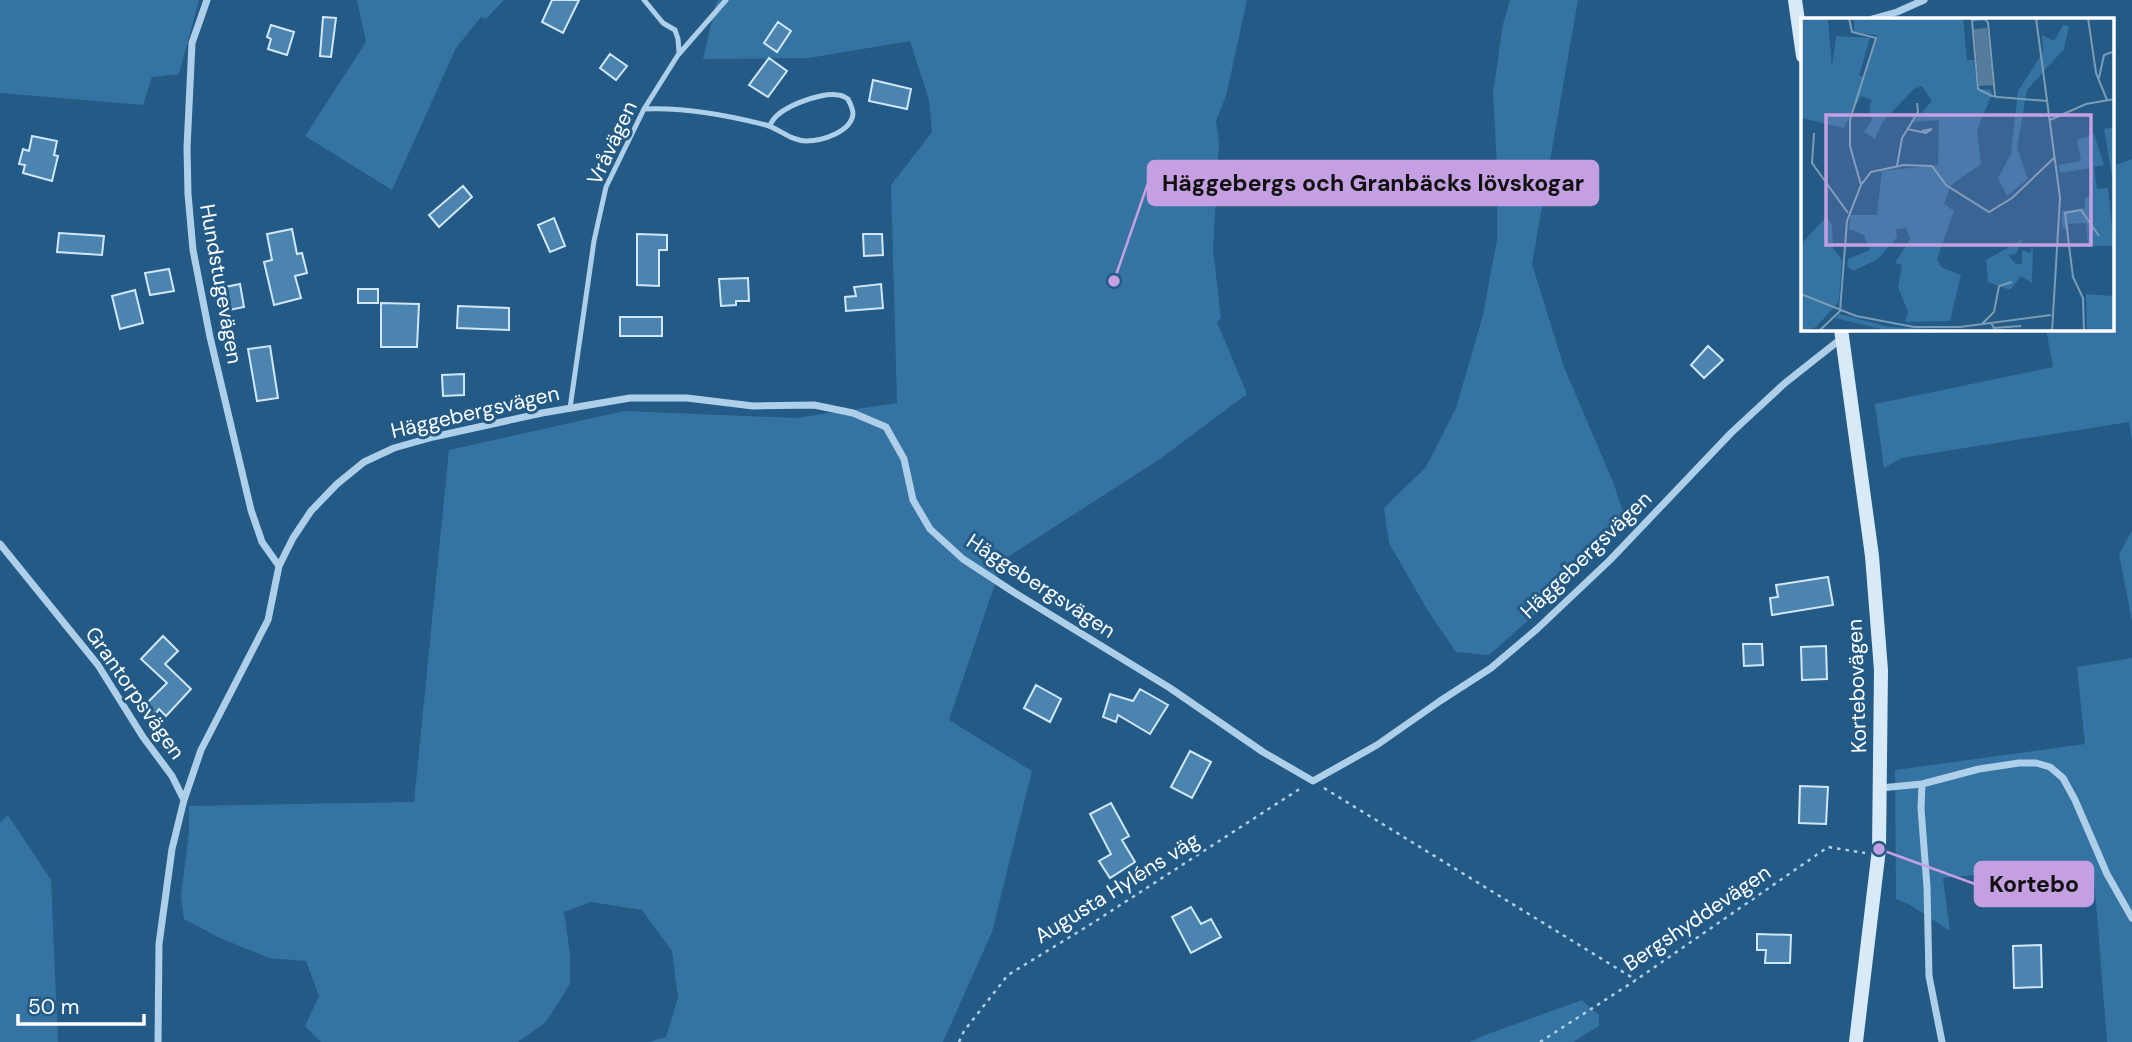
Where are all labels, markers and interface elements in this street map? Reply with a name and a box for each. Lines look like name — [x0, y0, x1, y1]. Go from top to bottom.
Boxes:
inset map — [1801, 18, 2114, 331]
street label: Vråvägen — [580, 97, 644, 189]
callout: Häggebergs och Granbäcks lövskogar — [1148, 161, 1598, 205]
text: Häggebergs och Granbäcks lövskogar — [1162, 168, 1584, 198]
street label: Hundstugevägen — [193, 202, 249, 366]
street label: Häggebergsvägen — [388, 379, 562, 445]
street label: Häggebergsvägen — [1514, 485, 1658, 625]
street label: Häggebergsvägen — [961, 527, 1121, 645]
street label: Kortebovägen — [1841, 619, 1873, 753]
street label: Grantorpsvägen — [79, 621, 191, 765]
street label: Augusta Hyléns väg — [1029, 826, 1205, 950]
street label: Bergshyddevägen — [1618, 858, 1776, 978]
callout: Kortebo — [1975, 862, 2093, 906]
text: Kortebo — [1989, 869, 2079, 899]
scale bar — [18, 982, 144, 1026]
text: 50 m — [28, 993, 79, 1021]

